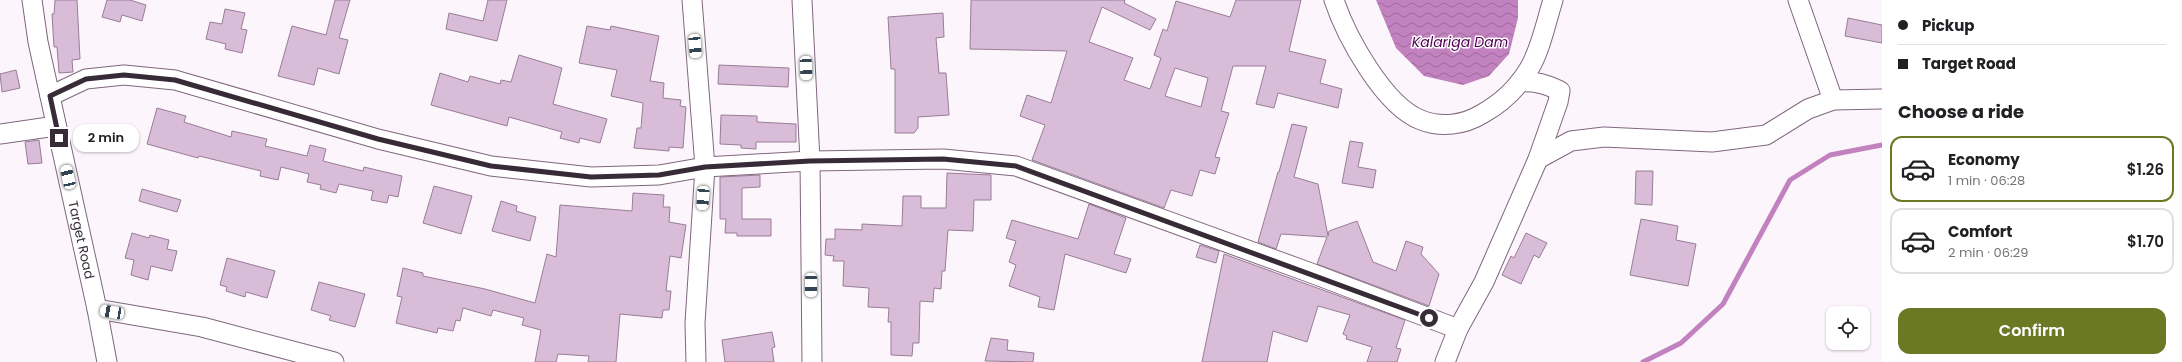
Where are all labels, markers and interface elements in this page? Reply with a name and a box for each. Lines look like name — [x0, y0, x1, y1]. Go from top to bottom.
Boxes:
text: Pickup — [1922, 15, 1974, 36]
water label: Kalariga Dam — [1412, 32, 1508, 52]
car — [688, 34, 702, 58]
text: Target Road — [1922, 53, 2016, 74]
car — [800, 56, 812, 80]
text: Choose a ride — [1898, 99, 2024, 124]
callout: 2 min — [73, 124, 139, 152]
text: 2 min — [88, 128, 124, 147]
route end — [50, 129, 68, 147]
text: Economy — [1948, 149, 2020, 170]
icon: car — [1900, 151, 1936, 187]
text: $1.26 — [2127, 159, 2164, 180]
car — [59, 164, 77, 190]
text: 1 min · 06:28 — [1948, 171, 2025, 190]
car — [696, 186, 710, 210]
street label: Target Road — [64, 199, 100, 281]
text: Comfort — [1948, 221, 2012, 242]
icon: car — [1900, 223, 1936, 259]
text: $1.70 — [2127, 231, 2164, 252]
text: 2 min · 06:29 — [1948, 243, 2028, 262]
car — [805, 273, 817, 297]
car — [99, 304, 125, 320]
map controls — [1826, 306, 1870, 350]
button: locate — [1826, 306, 1870, 350]
button: Confirm — [1898, 308, 2166, 354]
route start — [1420, 309, 1438, 327]

